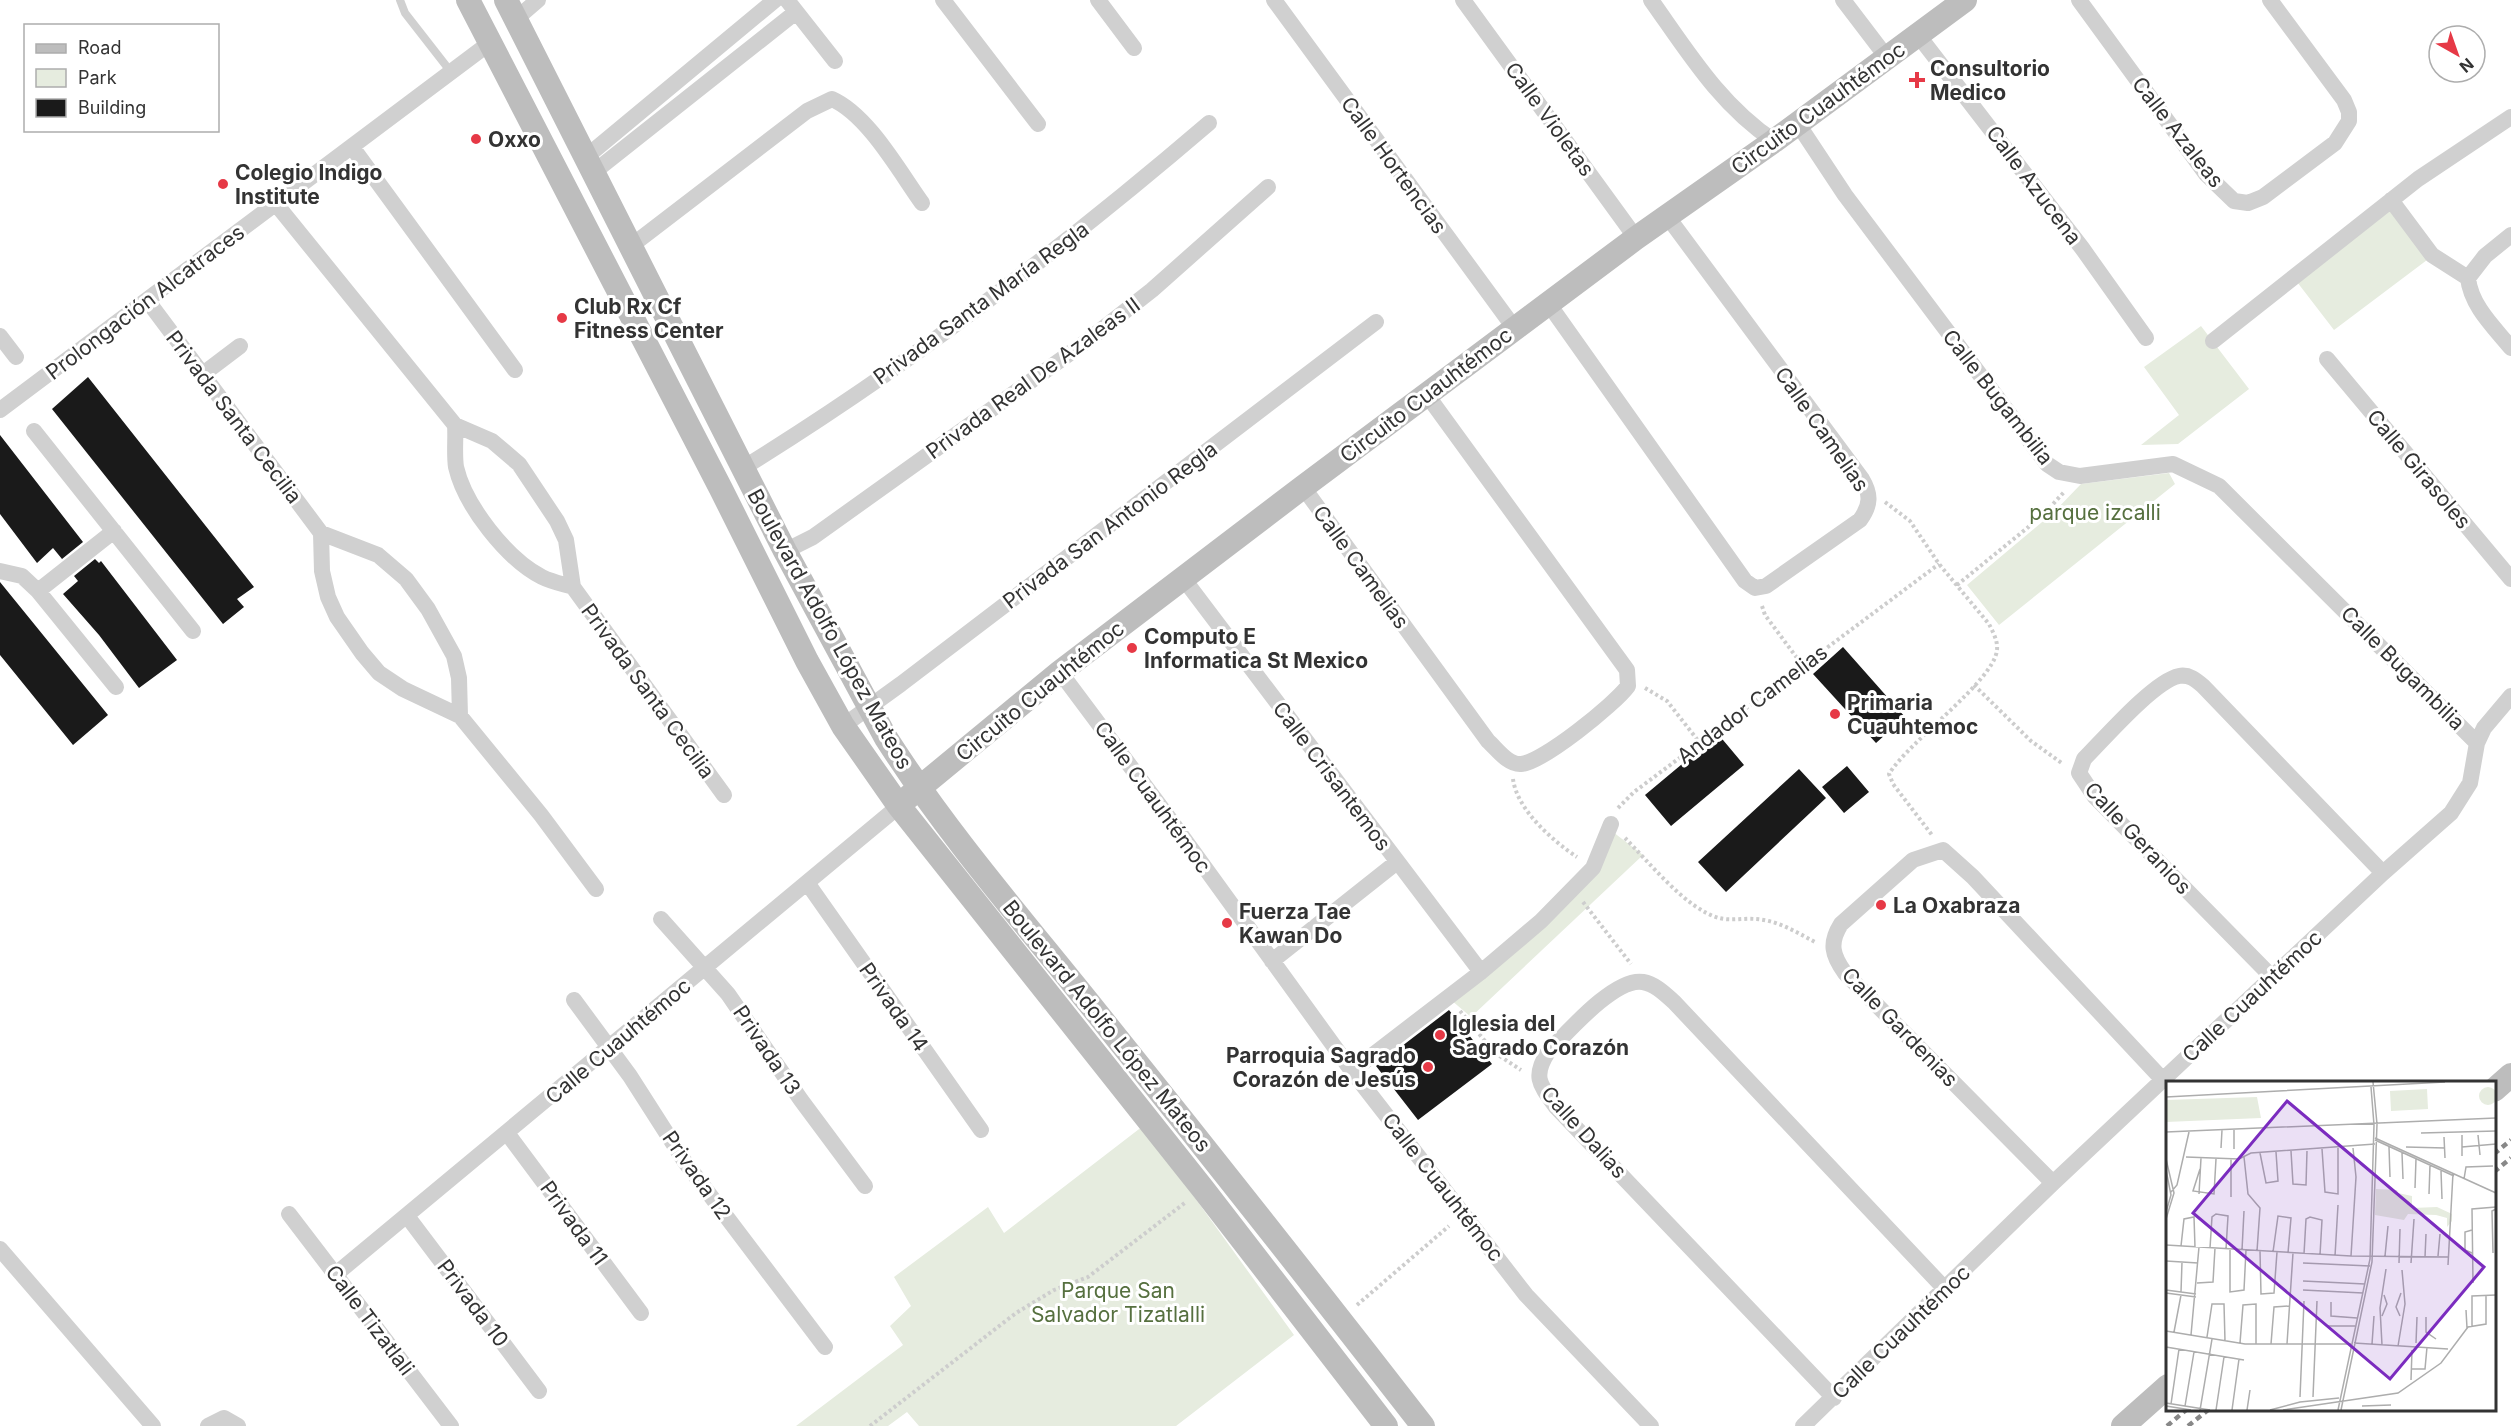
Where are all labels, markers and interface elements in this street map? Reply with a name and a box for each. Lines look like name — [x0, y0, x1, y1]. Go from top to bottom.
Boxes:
legend — [24, 24, 219, 132]
north arrow — [2427, 24, 2487, 84]
street label: Circuito Cuauhtémoc — [1726, 36, 1910, 180]
text: Road — [78, 37, 121, 58]
text: N — [2456, 54, 2478, 77]
place label: Consultorio Medico — [1930, 56, 2050, 105]
street label: Calle Violetas — [1500, 57, 1600, 181]
text: Park — [78, 67, 117, 88]
marker: Consultorio Medico — [1908, 71, 1926, 89]
street label: Calle Azaleas — [2127, 72, 2229, 192]
street label: Calle Hortencias — [1336, 92, 1452, 238]
text: Building — [78, 97, 146, 118]
street label: Calle Azucena — [1981, 121, 2087, 249]
place label: Oxxo — [488, 127, 541, 152]
marker: Oxxo — [469, 132, 483, 146]
place label: Colegio Indigo Institute — [235, 160, 383, 209]
marker: Colegio Indigo Institute — [216, 177, 230, 191]
street label: Privada Santa María Regla — [868, 216, 1094, 390]
street label: Prolongación Alcatraces — [41, 219, 249, 385]
street label: Privada Real De Azaleas II — [921, 292, 1145, 464]
place label: Club Rx Cf Fitness Center — [574, 294, 724, 343]
marker: Club Rx Cf Fitness Center — [555, 311, 569, 325]
street label: Circuito Cuauhtémoc — [1335, 322, 1517, 468]
street label: Calle Bugambilia — [1937, 324, 2059, 470]
street label: Privada Santa Cecilia — [161, 326, 307, 508]
street label: Calle Camelias — [1770, 362, 1874, 496]
street label: Calle Girasoles — [2362, 404, 2476, 534]
street label: Privada San Antonio Regla — [998, 436, 1222, 614]
street label: Boulevard Adolfo López Mateos — [742, 485, 918, 773]
street label: Calle Camelias — [1308, 500, 1414, 634]
park label: parque izcalli — [2029, 500, 2161, 525]
street label: Privada Santa Cecilia — [576, 599, 720, 783]
street label: Calle Bugambilia — [2336, 601, 2470, 735]
street label: Circuito Cuauhtémoc — [951, 616, 1129, 766]
place label: Computo E Informatica St Mexico — [1144, 624, 1368, 673]
street label: Andador Camelias — [1672, 639, 1832, 769]
marker: Computo E Informatica St Mexico — [1125, 641, 1139, 655]
place label: Primaria Cuauhtemoc — [1847, 690, 1978, 739]
street label: Calle Crisantemos — [1268, 696, 1396, 856]
marker: Primaria Cuauhtemoc — [1828, 707, 1842, 721]
street label: Calle Cuauhtémoc — [1089, 716, 1217, 878]
street label: Calle Geranios — [2080, 777, 2196, 899]
place label: La Oxabraza — [1893, 893, 2020, 918]
street label: Boulevard Adolfo López Mateos — [998, 895, 1216, 1157]
marker: La Oxabraza — [1874, 898, 1888, 912]
place label: Fuerza Tae Kawan Do — [1239, 899, 1351, 948]
marker: Fuerza Tae Kawan Do — [1220, 916, 1234, 930]
street label: Calle Cuauhtémoc — [2177, 925, 2327, 1067]
street label: Privada 14 — [854, 958, 934, 1056]
street label: Calle Gardenias — [1837, 962, 1963, 1092]
street label: Calle Cuauhtémoc — [540, 973, 696, 1109]
street label: Privada 13 — [728, 1001, 806, 1099]
place label: Iglesia del Sagrado Corazón — [1452, 1011, 1629, 1060]
marker: Iglesia del Sagrado Corazón — [1433, 1028, 1447, 1042]
place label: Parroquia Sagrado Corazón de Jesús — [1226, 1043, 1416, 1092]
marker: Parroquia Sagrado Corazón de Jesús — [1421, 1060, 1435, 1074]
street label: Calle Dalias — [1536, 1081, 1632, 1183]
inset map — [2166, 1081, 2496, 1411]
street label: Calle Cuauhtémoc — [1377, 1108, 1509, 1266]
street label: Privada 12 — [657, 1126, 737, 1224]
street label: Privada 11 — [535, 1176, 613, 1270]
street label: Privada 10 — [432, 1255, 514, 1351]
street label: Calle Tizatlali — [320, 1260, 420, 1380]
street label: Calle Cuauhtémoc — [1827, 1260, 1975, 1404]
park label: Parque San Salvador Tizatlalli — [1031, 1278, 1205, 1327]

